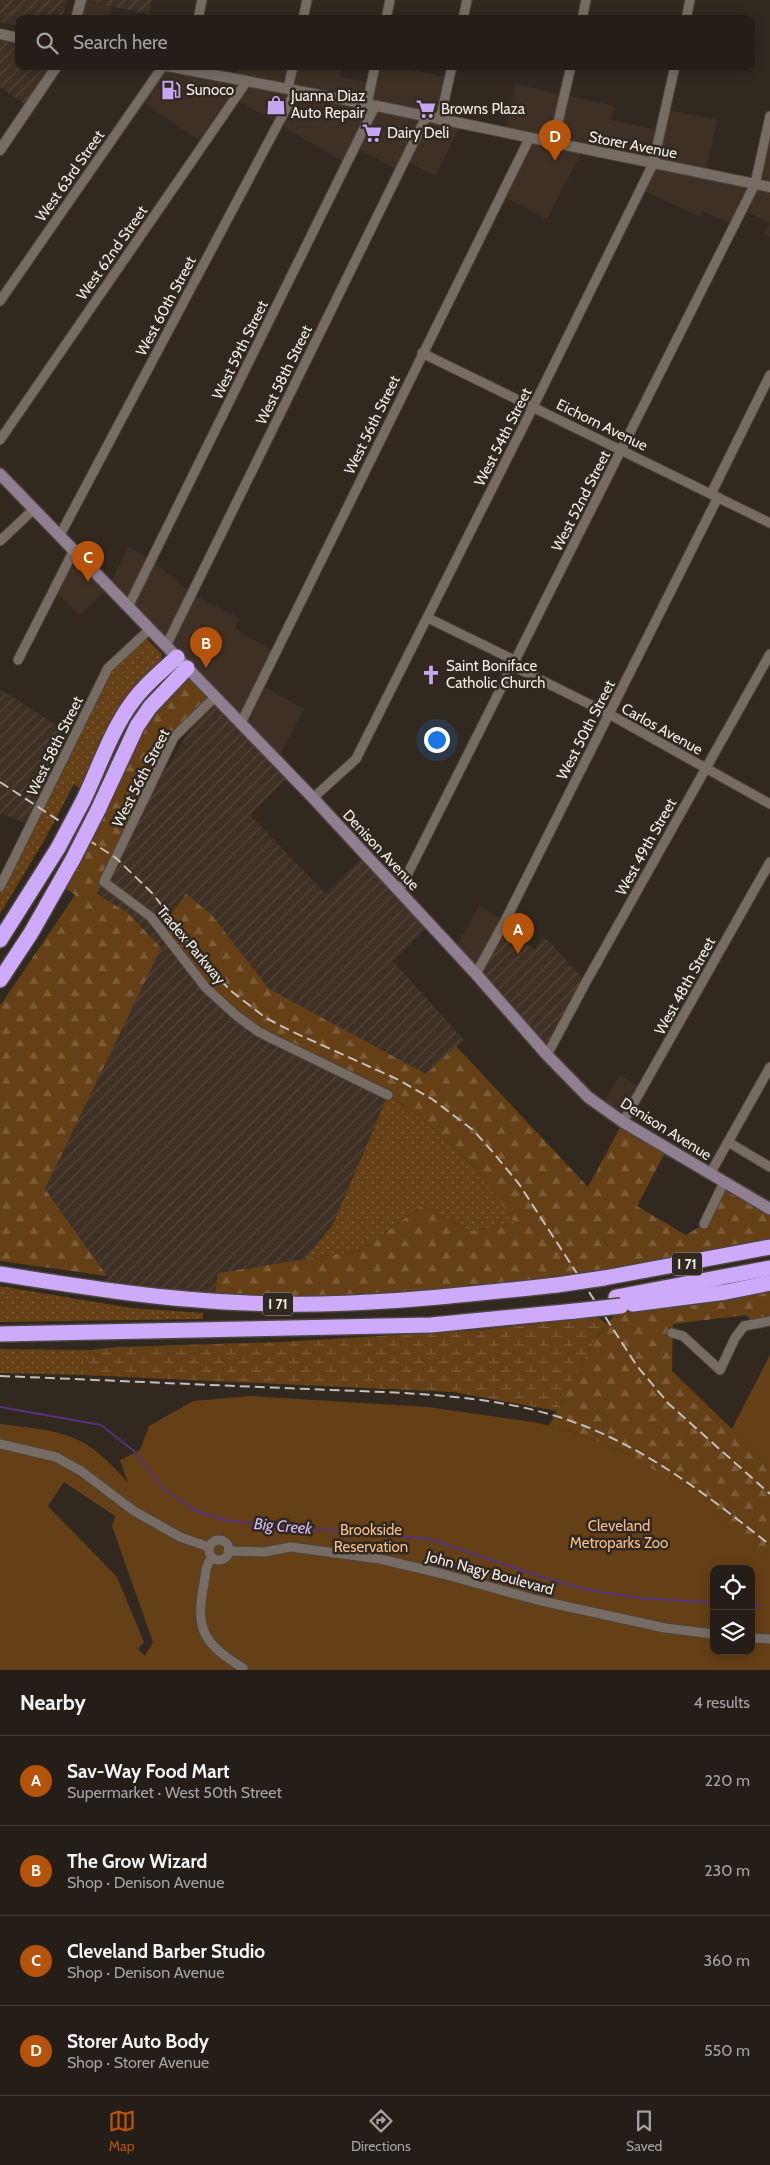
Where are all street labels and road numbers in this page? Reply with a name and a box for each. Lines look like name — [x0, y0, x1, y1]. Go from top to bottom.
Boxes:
street label: West 63rd Street — [32, 127, 108, 225]
street label: Storer Avenue — [587, 128, 679, 162]
street label: West 62nd Street — [73, 202, 151, 304]
street label: West 60th Street — [132, 253, 200, 359]
street label: West 59th Street — [208, 298, 272, 402]
street label: West 58th Street — [252, 322, 316, 428]
street label: West 56th Street — [340, 373, 404, 477]
street label: West 54th Street — [471, 385, 535, 489]
street label: Eichorn Avenue — [554, 395, 651, 455]
street label: West 52nd Street — [548, 448, 614, 554]
street label: West 50th Street — [553, 677, 619, 783]
street label: West 58th Street — [23, 693, 87, 799]
street label: Carlos Avenue — [618, 699, 706, 759]
street label: West 56th Street — [109, 726, 173, 830]
street label: West 49th Street — [612, 795, 680, 899]
street label: Denison Avenue — [339, 806, 423, 894]
street label: Tradex Parkway — [153, 902, 229, 988]
street label: West 48th Street — [651, 934, 719, 1038]
street label: Denison Avenue — [617, 1094, 715, 1164]
road number: I 71 — [672, 1252, 702, 1276]
road number: I 71 — [263, 1292, 293, 1316]
street label: John Nagy Boulevard — [423, 1547, 556, 1599]

